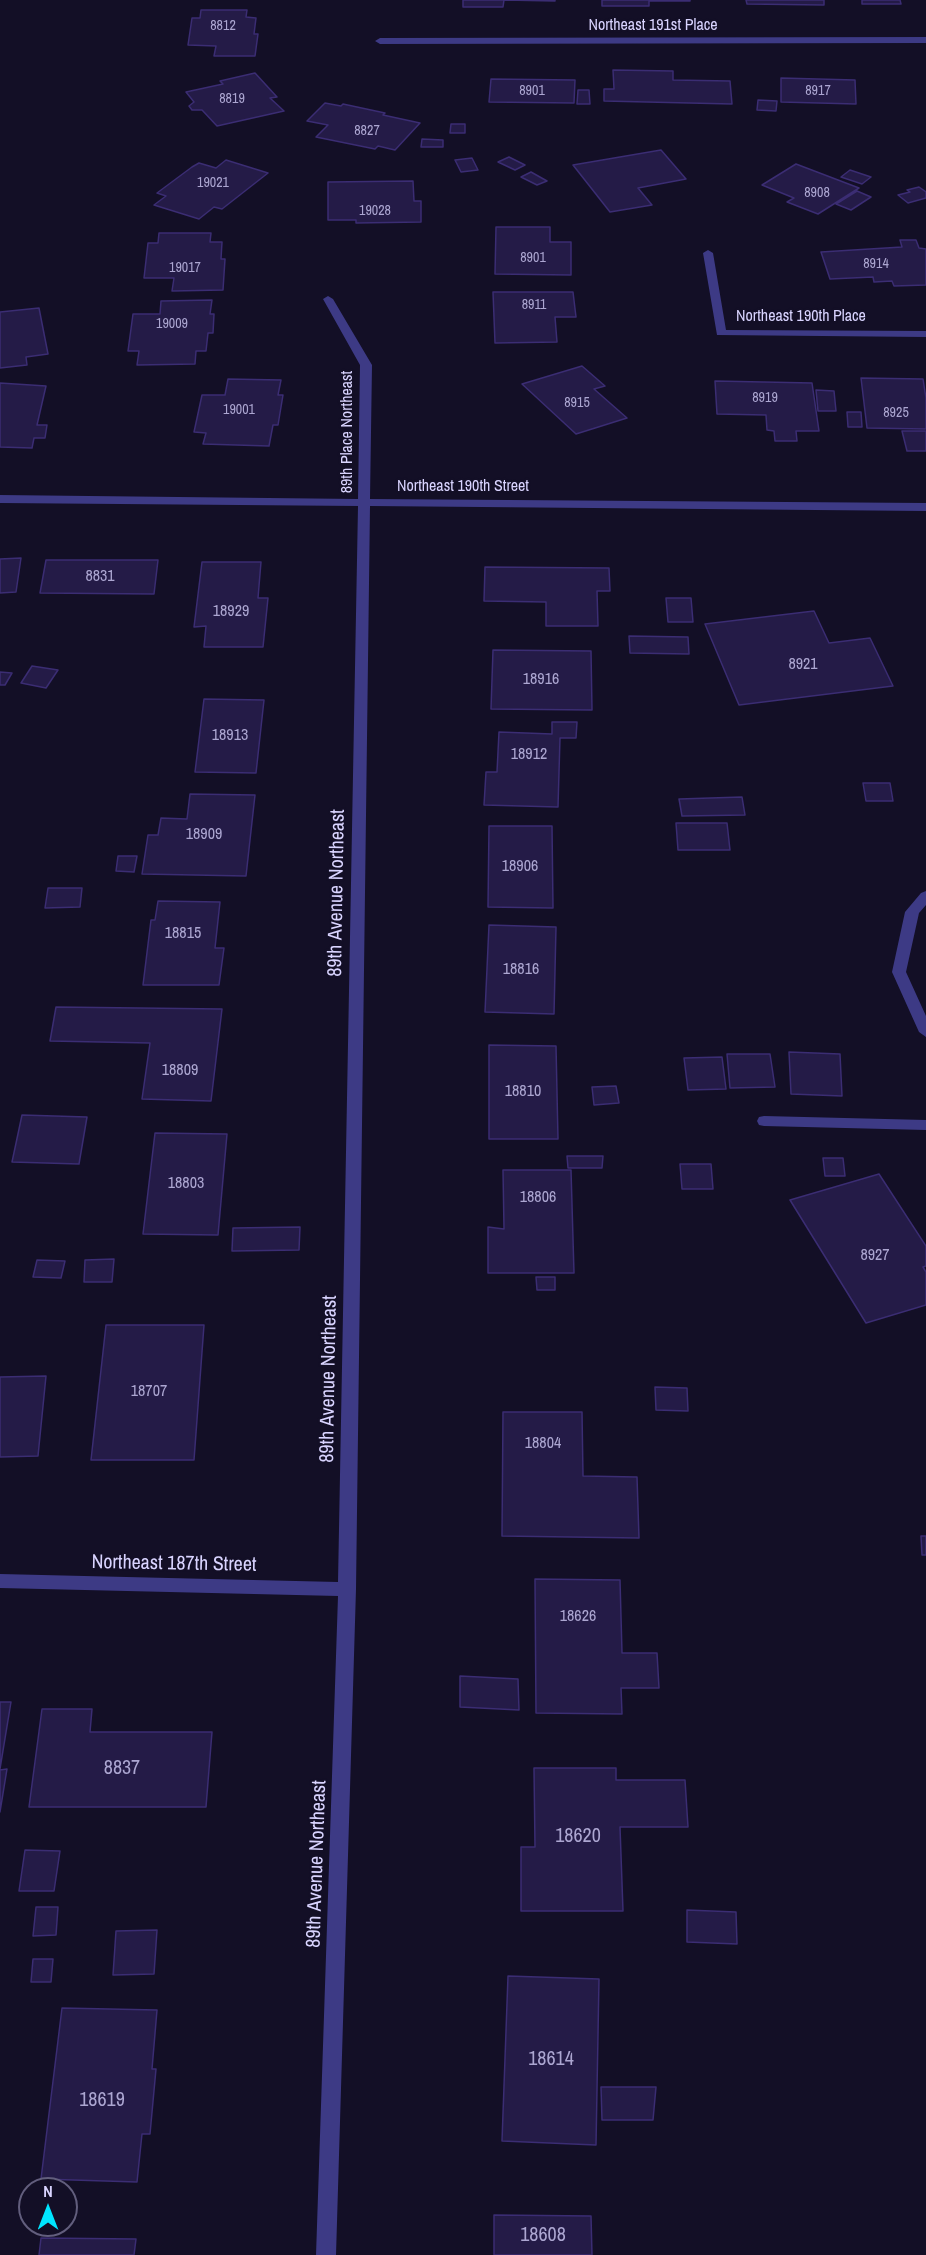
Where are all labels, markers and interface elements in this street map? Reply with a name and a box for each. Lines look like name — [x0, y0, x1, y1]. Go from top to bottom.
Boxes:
street label: Northeast 191st Place — [588, 16, 718, 36]
house number: 8812 — [210, 18, 236, 34]
house number: 8901 — [519, 83, 545, 99]
house number: 8917 — [805, 83, 831, 99]
house number: 8819 — [219, 91, 245, 107]
house number: 8827 — [354, 123, 380, 139]
house number: 19021 — [197, 175, 229, 191]
house number: 8908 — [804, 185, 830, 201]
house number: 19028 — [359, 203, 391, 219]
house number: 8901 — [520, 250, 546, 266]
house number: 8914 — [863, 256, 889, 272]
house number: 19017 — [169, 260, 201, 276]
house number: 8911 — [522, 297, 546, 313]
street label: Northeast 190th Place — [736, 307, 866, 327]
house number: 19009 — [156, 316, 188, 332]
street label: 89th Place Northeast — [338, 371, 358, 493]
house number: 8919 — [752, 390, 778, 406]
house number: 8915 — [564, 395, 590, 411]
house number: 19001 — [223, 402, 255, 418]
house number: 8925 — [883, 405, 909, 421]
street label: Northeast 190th Street — [397, 477, 529, 497]
house number: 8831 — [85, 567, 115, 587]
house number: 18929 — [213, 602, 249, 622]
house number: 8921 — [788, 655, 818, 675]
house number: 18916 — [523, 670, 559, 690]
house number: 18913 — [212, 726, 248, 746]
house number: 18912 — [511, 745, 547, 765]
street label: 89th Avenue Northeast — [324, 809, 350, 977]
house number: 18909 — [186, 825, 222, 845]
house number: 18906 — [502, 857, 538, 877]
house number: 18815 — [165, 924, 201, 944]
house number: 18816 — [503, 960, 539, 980]
house number: 18809 — [162, 1061, 198, 1081]
house number: 18810 — [505, 1082, 541, 1102]
house number: 18803 — [168, 1174, 204, 1194]
house number: 18806 — [520, 1188, 556, 1208]
house number: 8927 — [860, 1246, 890, 1266]
street label: 89th Avenue Northeast — [316, 1295, 342, 1463]
house number: 18707 — [131, 1382, 167, 1402]
house number: 18804 — [525, 1434, 561, 1454]
street label: Northeast 187th Street — [91, 1551, 257, 1577]
house number: 18626 — [560, 1607, 596, 1627]
house number: 8837 — [104, 1757, 140, 1781]
street label: 89th Avenue Northeast — [302, 1780, 332, 1948]
house number: 18620 — [555, 1825, 601, 1849]
house number: 18614 — [528, 2048, 574, 2072]
house number: 18619 — [79, 2089, 125, 2113]
north arrow — [18, 2177, 78, 2237]
text: N — [43, 2180, 53, 2202]
house number: 18608 — [520, 2224, 566, 2248]

